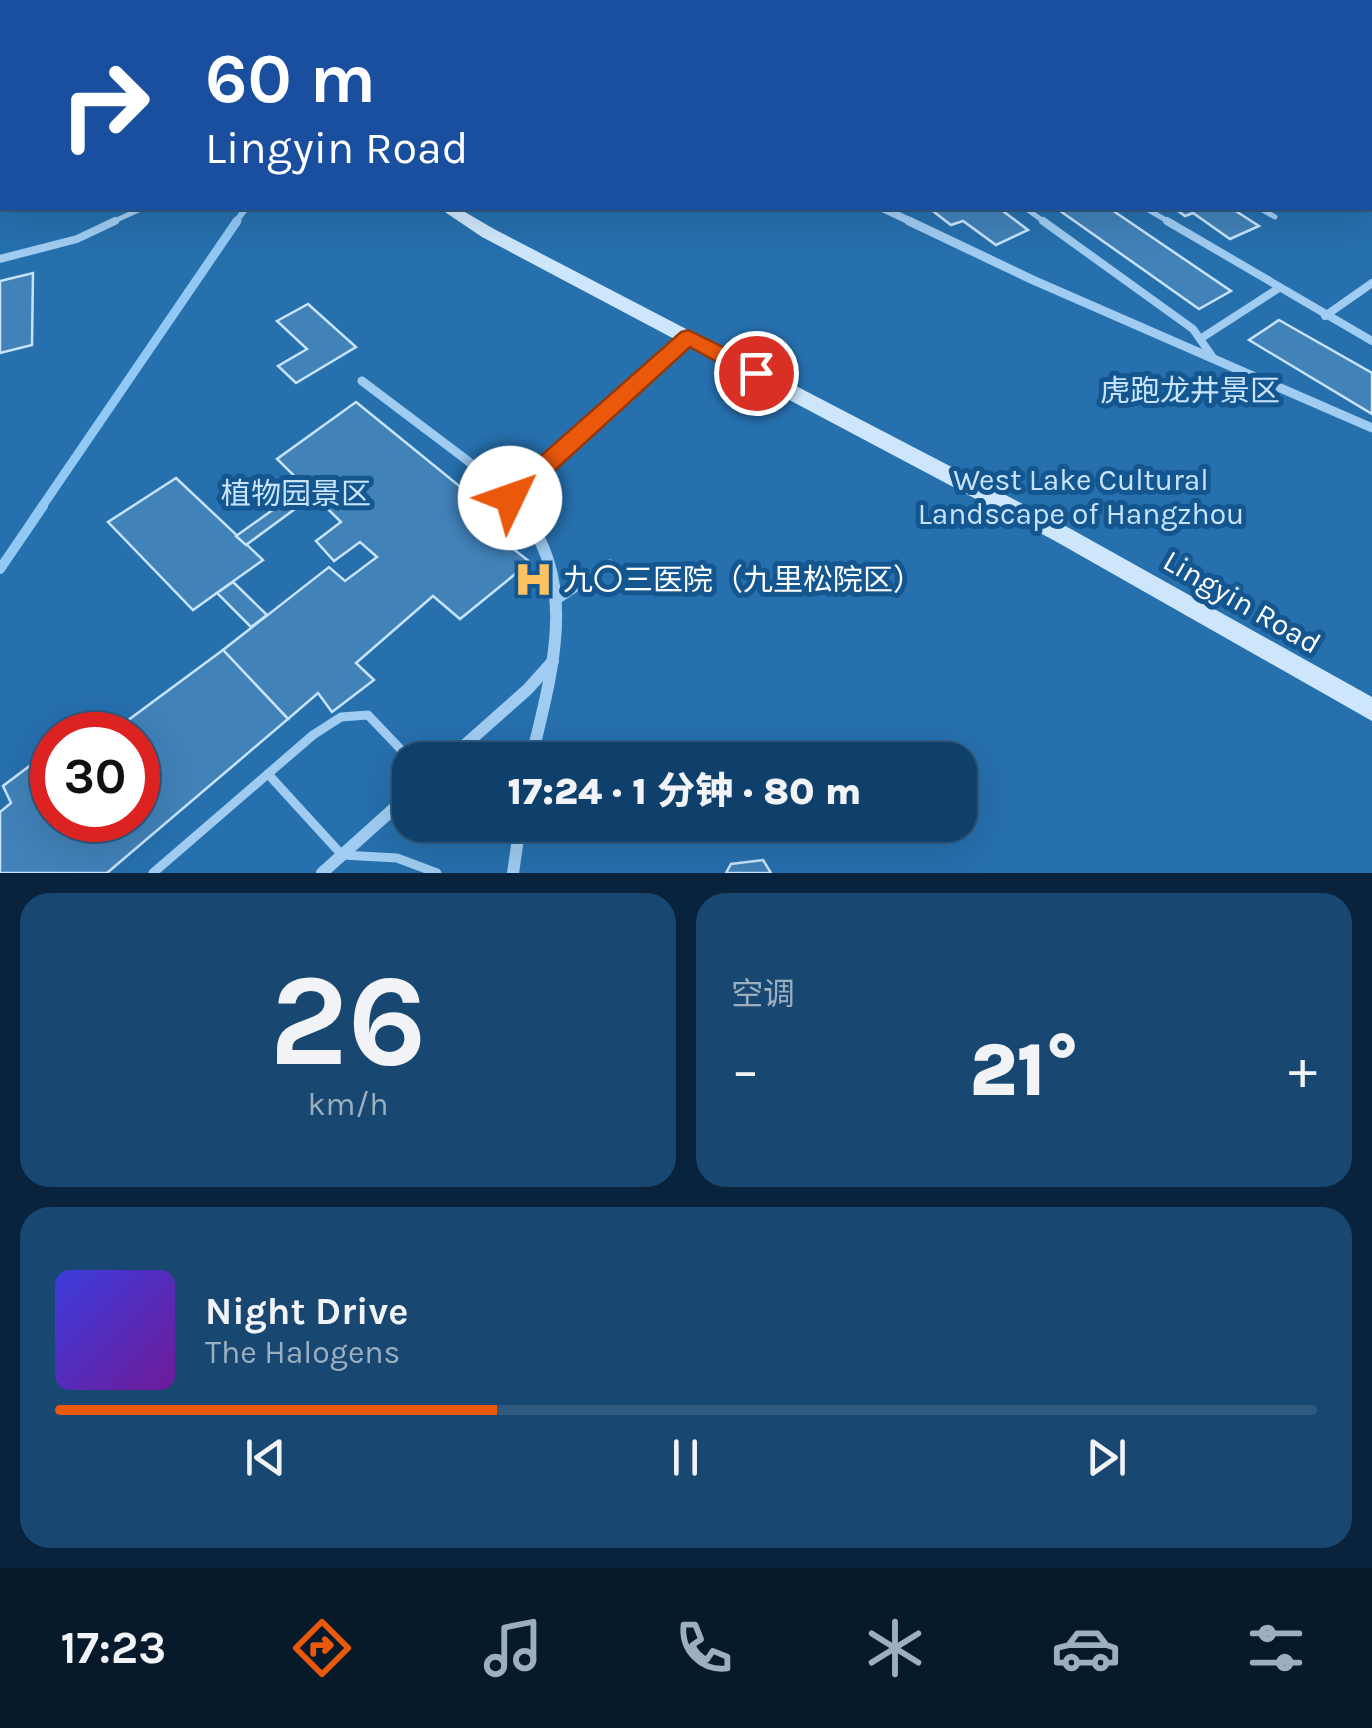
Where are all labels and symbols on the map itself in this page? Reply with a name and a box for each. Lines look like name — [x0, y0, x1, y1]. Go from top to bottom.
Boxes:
pin — [714, 331, 799, 416]
park label: 虎跑龙井景区 — [1100, 373, 1280, 409]
position arrow — [458, 446, 562, 550]
park label: West Lake Cultural Landscape of Hangzhou — [918, 462, 1244, 532]
park label: 植物园景区 — [221, 476, 371, 512]
street label: Lingyin Road — [1157, 542, 1327, 662]
hospital icon: 九〇三医院（九里松院区） — [512, 559, 554, 601]
place label: 九〇三医院（九里松院区） — [563, 562, 923, 598]
speed limit sign: 30 — [30, 712, 160, 842]

